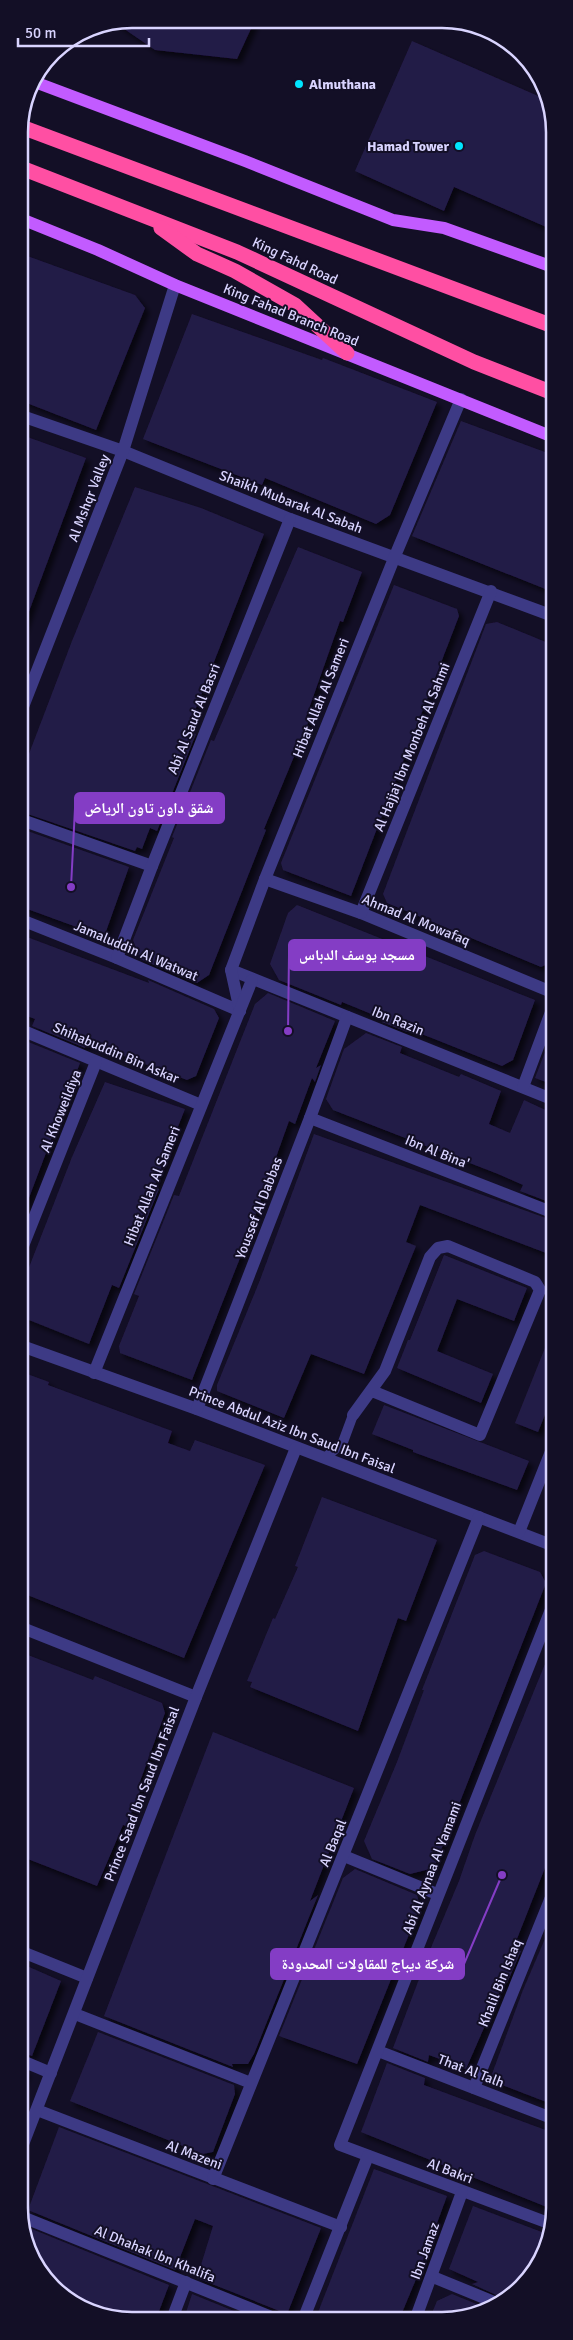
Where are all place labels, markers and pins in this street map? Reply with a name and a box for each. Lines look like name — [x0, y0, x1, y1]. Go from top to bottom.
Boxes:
place label: Almuthana — [309, 76, 376, 93]
marker: Almuthana — [293, 78, 305, 90]
place label: Hamad Tower — [367, 138, 449, 155]
marker: Hamad Tower — [453, 140, 465, 152]
callout: شقق داون تاون الرياض — [75, 793, 224, 823]
callout: مسجد يوسف الدباس — [289, 940, 425, 970]
callout: شركة ديباج للمقاولات المحدودة — [271, 1949, 464, 1979]

